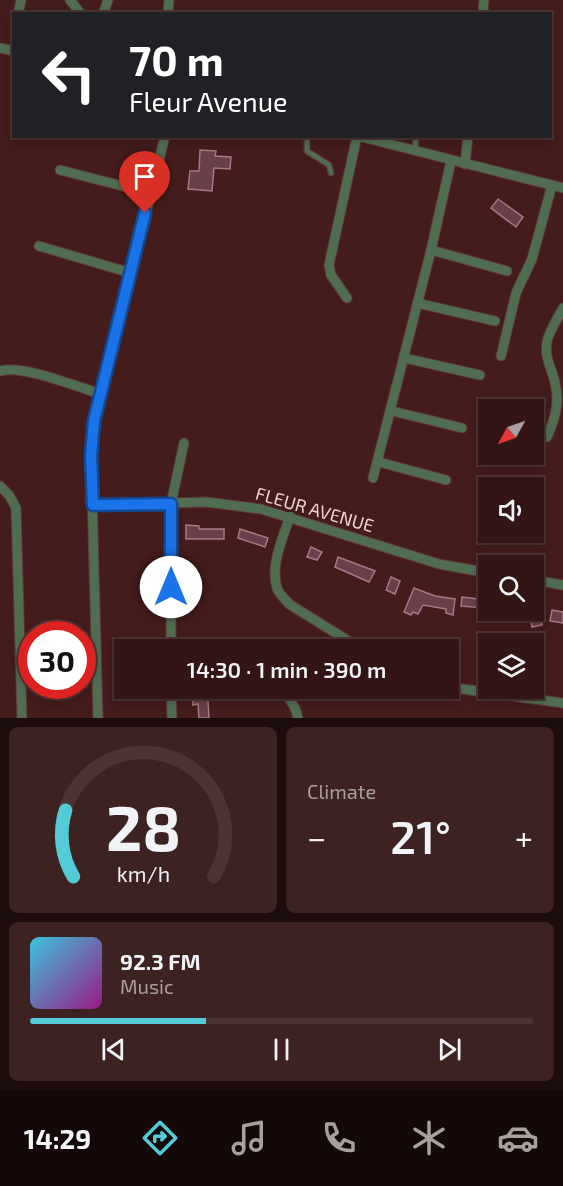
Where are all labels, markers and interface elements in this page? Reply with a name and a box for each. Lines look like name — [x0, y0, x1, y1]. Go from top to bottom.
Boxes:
text: 70 m — [129, 34, 224, 84]
icon: left — [30, 36, 108, 114]
text: Fleur Avenue — [129, 85, 288, 117]
pin — [119, 151, 170, 213]
icon: arrive — [128, 160, 161, 193]
north arrow — [478, 399, 544, 465]
map controls — [478, 399, 544, 699]
button: sound — [478, 477, 544, 543]
street label: FLEUR AVENUE — [253, 482, 377, 536]
position arrow — [139, 555, 203, 619]
button: search — [478, 555, 544, 621]
speed limit sign: 30 — [18, 621, 96, 699]
button: layers — [478, 633, 544, 699]
text: 14:30 · 1 min · 390 m — [187, 656, 386, 682]
text: Climate — [307, 779, 376, 803]
text: 28 — [105, 789, 181, 864]
text: 21° — [390, 809, 451, 863]
text: − — [307, 817, 326, 857]
text: + — [515, 817, 533, 857]
text: km/h — [116, 861, 170, 886]
text: 92.3 FM — [120, 948, 201, 974]
text: Music — [120, 974, 174, 998]
icon: previous — [97, 1033, 130, 1066]
icon: pause — [265, 1033, 298, 1066]
icon: next — [433, 1033, 466, 1066]
icon: directions — [139, 1117, 181, 1159]
icon: music — [228, 1117, 270, 1159]
icon: phone — [318, 1117, 360, 1159]
icon: climate — [408, 1117, 450, 1159]
icon: car — [497, 1117, 539, 1159]
text: 14:29 — [24, 1122, 91, 1154]

